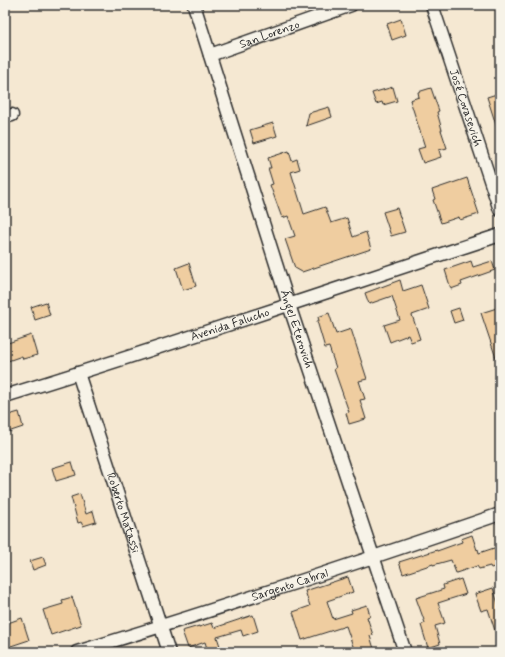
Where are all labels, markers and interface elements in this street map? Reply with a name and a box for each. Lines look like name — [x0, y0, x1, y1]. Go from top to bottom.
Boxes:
street label: San Lorenzo — [237, 17, 302, 53]
street label: José Covasevich — [445, 67, 485, 149]
street label: Ángel Eterovich — [276, 288, 317, 371]
street label: Avenida Falucho — [189, 305, 272, 346]
street label: Roberto Matassi — [102, 471, 143, 555]
street label: Sargento Cabral — [250, 566, 330, 606]

